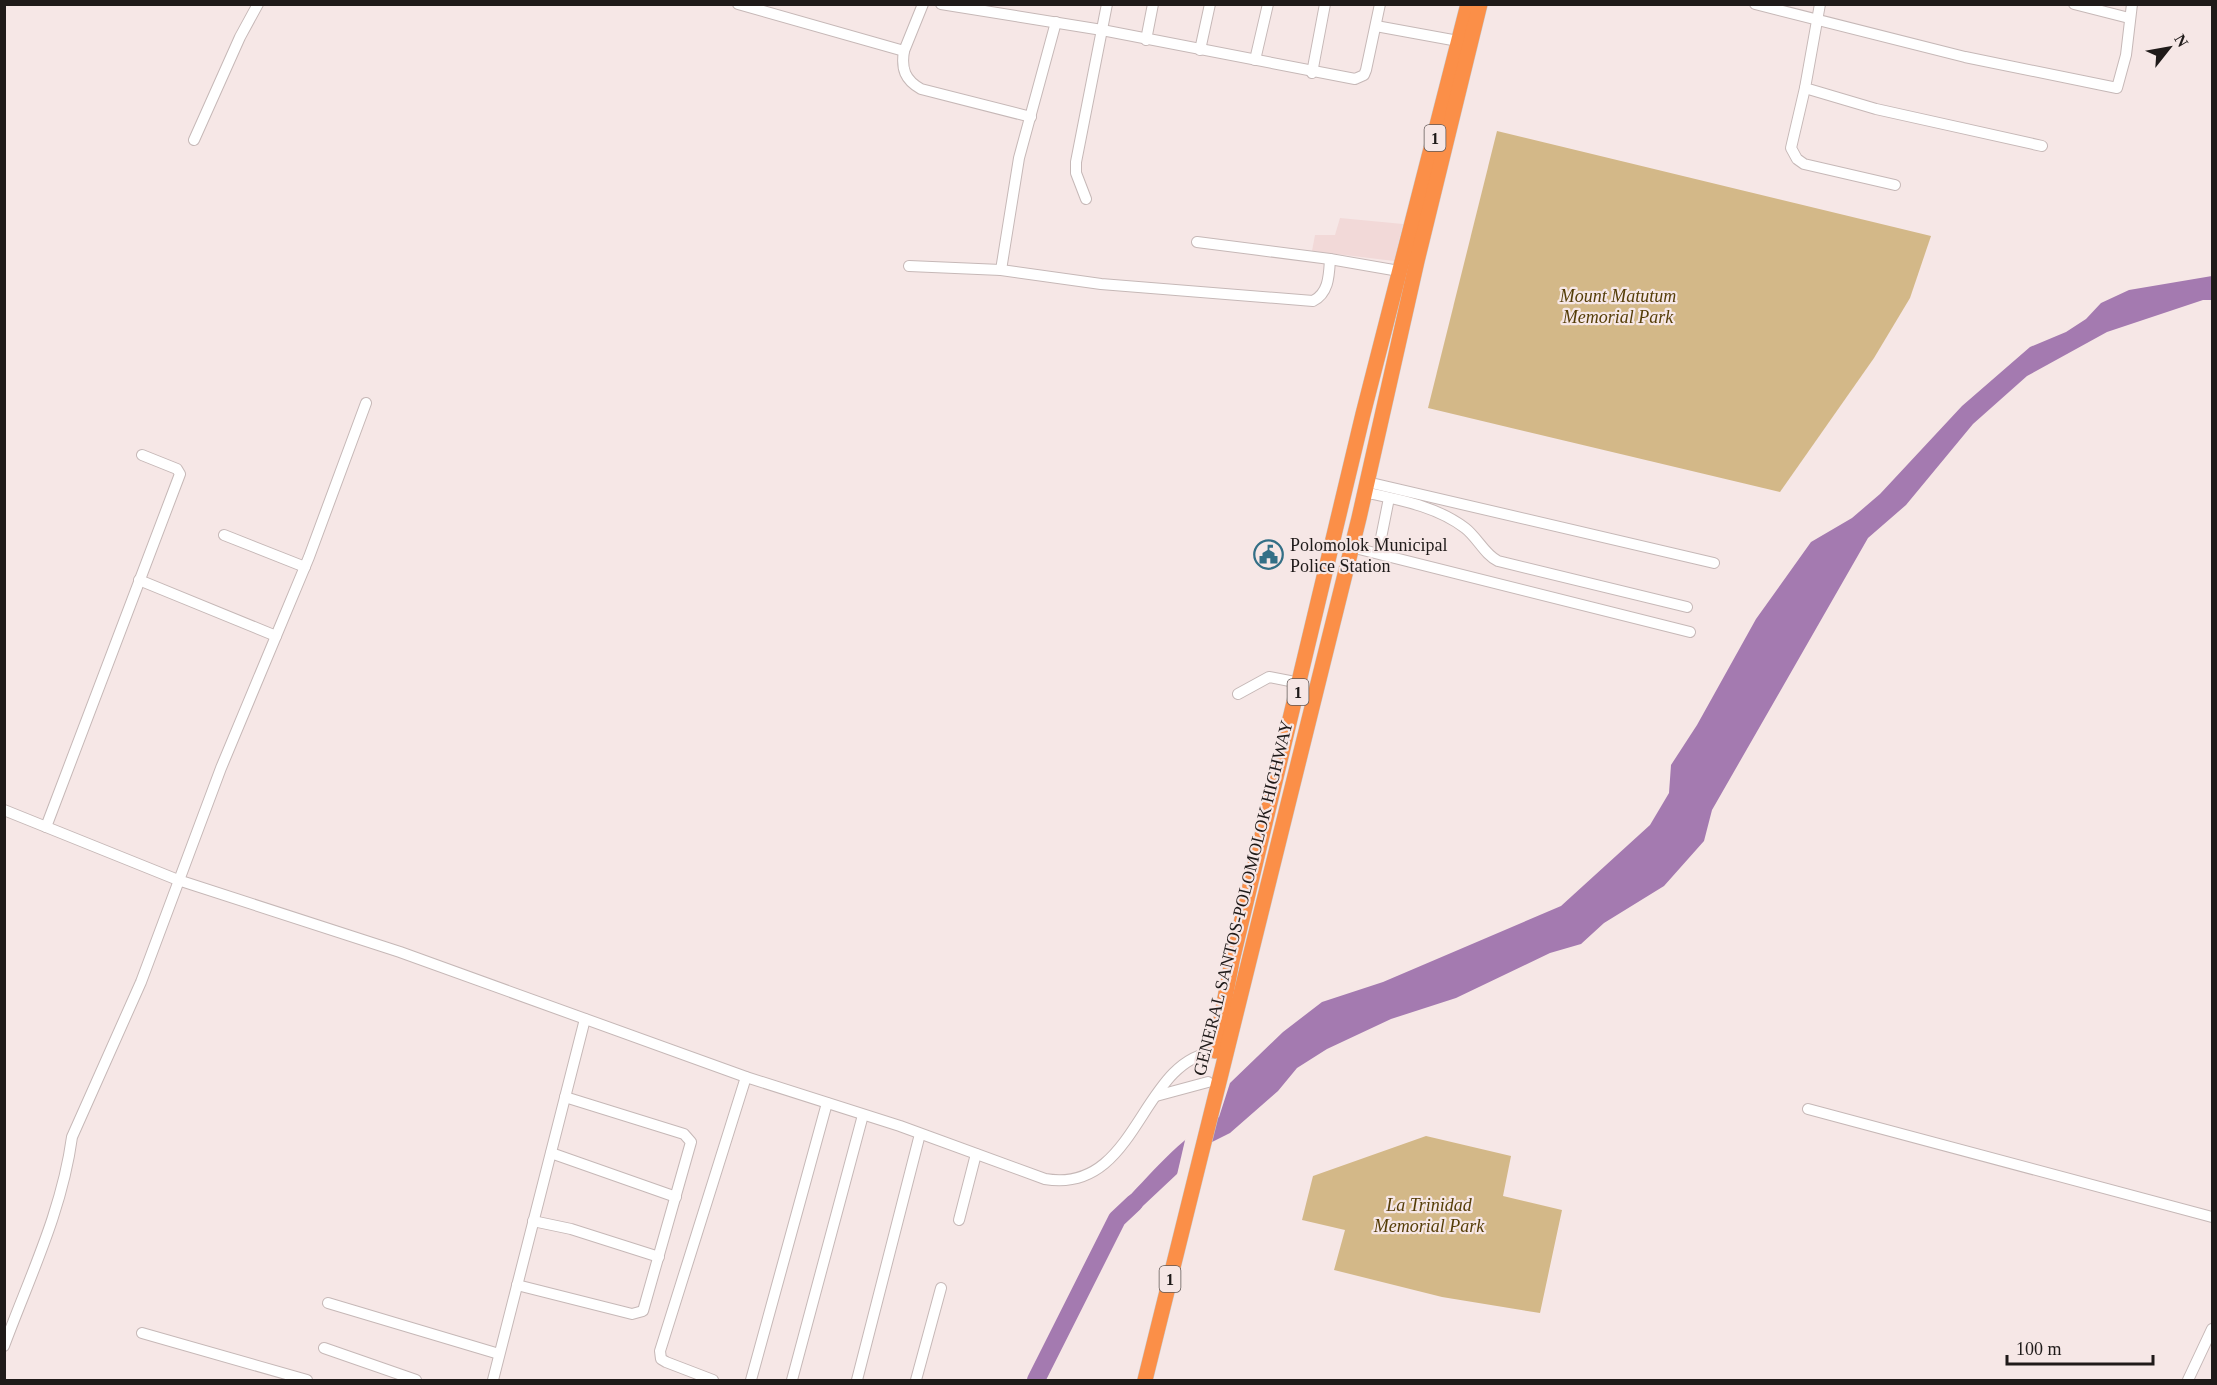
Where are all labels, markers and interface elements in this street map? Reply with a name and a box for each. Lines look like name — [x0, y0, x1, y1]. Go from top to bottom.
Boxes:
north arrow — [2139, 18, 2199, 78]
text: N — [2171, 31, 2192, 50]
road number: 1 — [1424, 125, 1446, 151]
park label: Mount Matutum Memorial Park — [1559, 286, 1676, 327]
place label: Polomolok Municipal Police Station — [1290, 535, 1448, 576]
public building icon: Polomolok Municipal Police Station — [1253, 539, 1285, 571]
road number: 1 — [1288, 679, 1308, 705]
street label: GENERAL SANTOS-POLOMOLOK HIGHWAY — [1189, 718, 1297, 1078]
park label: La Trinidad Memorial Park — [1373, 1195, 1485, 1236]
road number: 1 — [1160, 1266, 1180, 1292]
scale bar — [2007, 1328, 2152, 1366]
text: 100 m — [2016, 1339, 2062, 1359]

